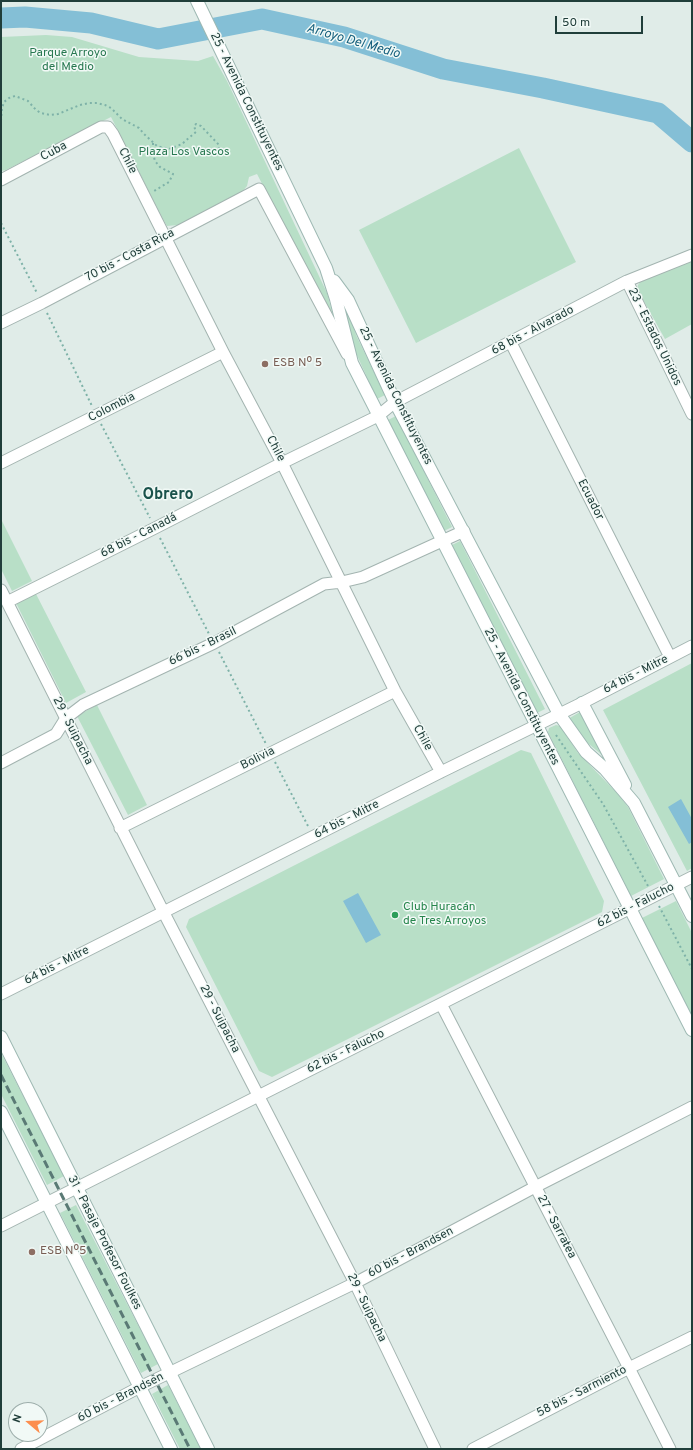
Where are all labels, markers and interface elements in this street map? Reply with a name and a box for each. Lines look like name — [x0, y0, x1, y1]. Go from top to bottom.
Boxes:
scale bar — [557, 8, 645, 34]
text: 50 m — [562, 15, 590, 31]
water label: Arroyo Del Medio — [305, 21, 401, 63]
street label: 25 - Avenida Constituyentes — [206, 30, 286, 174]
park label: Parque Arroyo del Medio — [29, 47, 107, 75]
street label: Cuba — [38, 139, 70, 165]
street label: Chile — [114, 146, 140, 176]
park label: Plaza Los Vascos — [138, 146, 230, 160]
street label: 70 bis - Costa Rica — [83, 226, 177, 286]
street label: 23 - Estados Unidos — [624, 286, 684, 388]
street label: 68 bis - Alvarado — [489, 303, 577, 359]
street label: 25 - Avenida Constituyentes — [355, 324, 435, 468]
place label: ESB Nº 5 — [273, 357, 322, 371]
marker: ESB Nº 5 — [260, 359, 270, 369]
street label: Colombia — [86, 390, 138, 426]
street label: Chile — [262, 434, 288, 464]
street label: Ecuador — [574, 477, 606, 523]
district label: Obrero — [142, 486, 194, 506]
street label: 68 bis - Canadá — [98, 511, 180, 561]
street label: 66 bis - Brasil — [167, 624, 239, 670]
street label: 25 - Avenida Constituyentes — [480, 626, 562, 768]
street label: 64 bis - Mitre — [601, 652, 671, 698]
street label: 29 - Suipacha — [49, 695, 95, 767]
street label: Chile — [409, 723, 435, 753]
street label: Bolivia — [239, 744, 277, 774]
street label: 64 bis - Mitre — [312, 797, 382, 843]
street label: 62 bis - Falucho — [595, 880, 677, 932]
place label: Club Huracán de Tres Arroyos — [403, 901, 486, 929]
marker: Club Huracán de Tres Arroyos — [390, 910, 400, 920]
street label: 64 bis - Mitre — [22, 943, 92, 989]
street label: 29 - Suipacha — [196, 983, 242, 1055]
street label: 62 bis - Falucho — [305, 1027, 387, 1077]
street label: 31 - Pasaje Profesor Foulkes — [64, 1173, 144, 1313]
street label: 27 - Sarratea — [533, 1193, 579, 1261]
street label: 60 bis - Brandsen — [366, 1224, 456, 1282]
place label: ESB Nº5 — [40, 1245, 86, 1259]
marker: ESB Nº5 — [27, 1247, 37, 1257]
street label: 29 - Suipacha — [343, 1271, 389, 1345]
street label: 58 bis - Sarmiento — [535, 1363, 629, 1421]
street label: 60 bis - Brandsen — [75, 1370, 167, 1426]
north arrow — [8, 1402, 48, 1442]
text: N — [10, 1412, 26, 1424]

